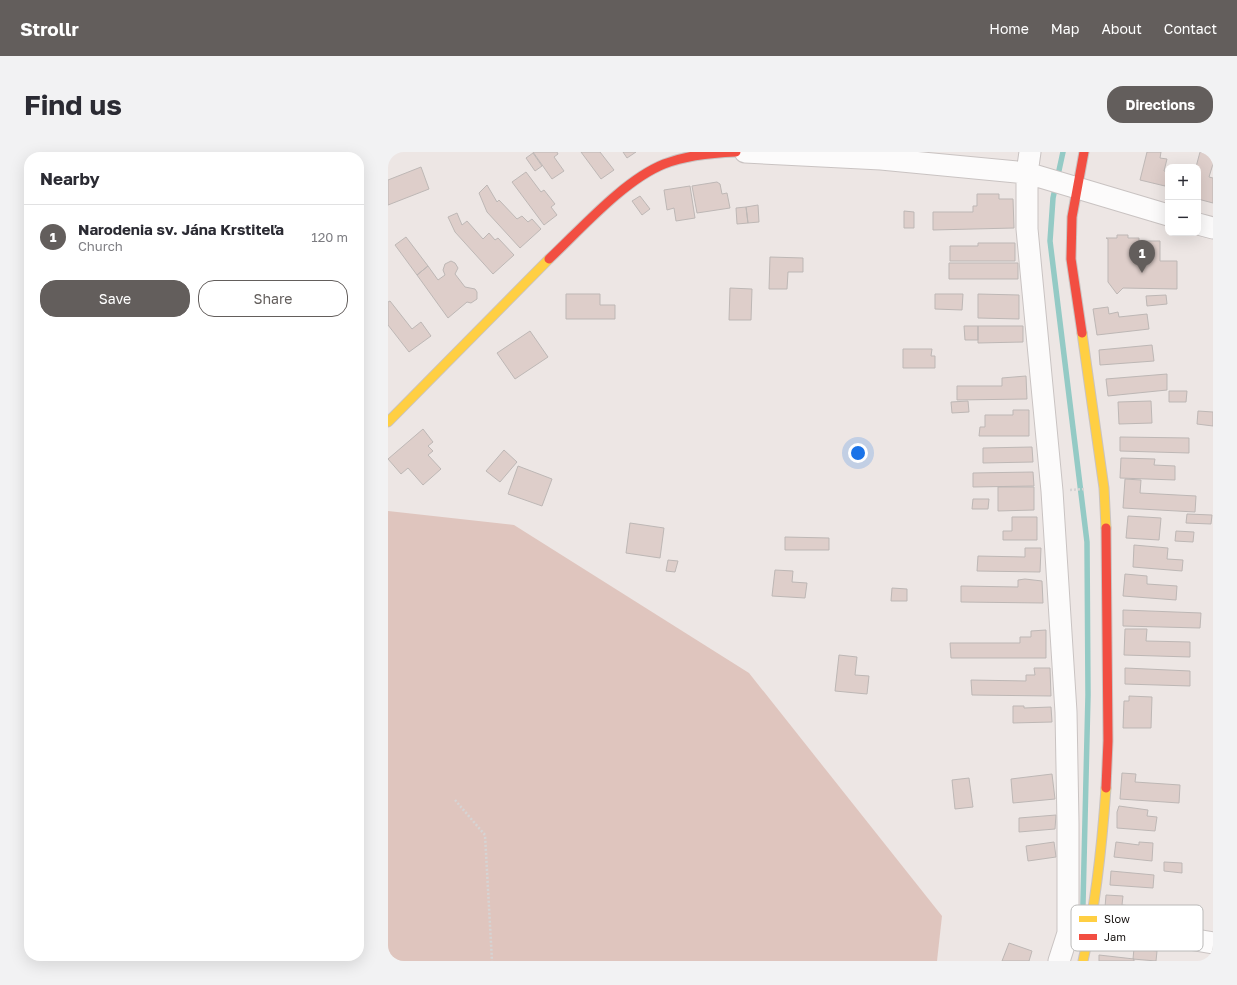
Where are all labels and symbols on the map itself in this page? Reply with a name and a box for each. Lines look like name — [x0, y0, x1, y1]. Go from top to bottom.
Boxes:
pin: 1 — [1129, 240, 1155, 273]
your location — [848, 443, 868, 463]
legend — [1071, 905, 1203, 951]
text: Slow — [1104, 912, 1130, 925]
text: Jam — [1104, 930, 1126, 943]

